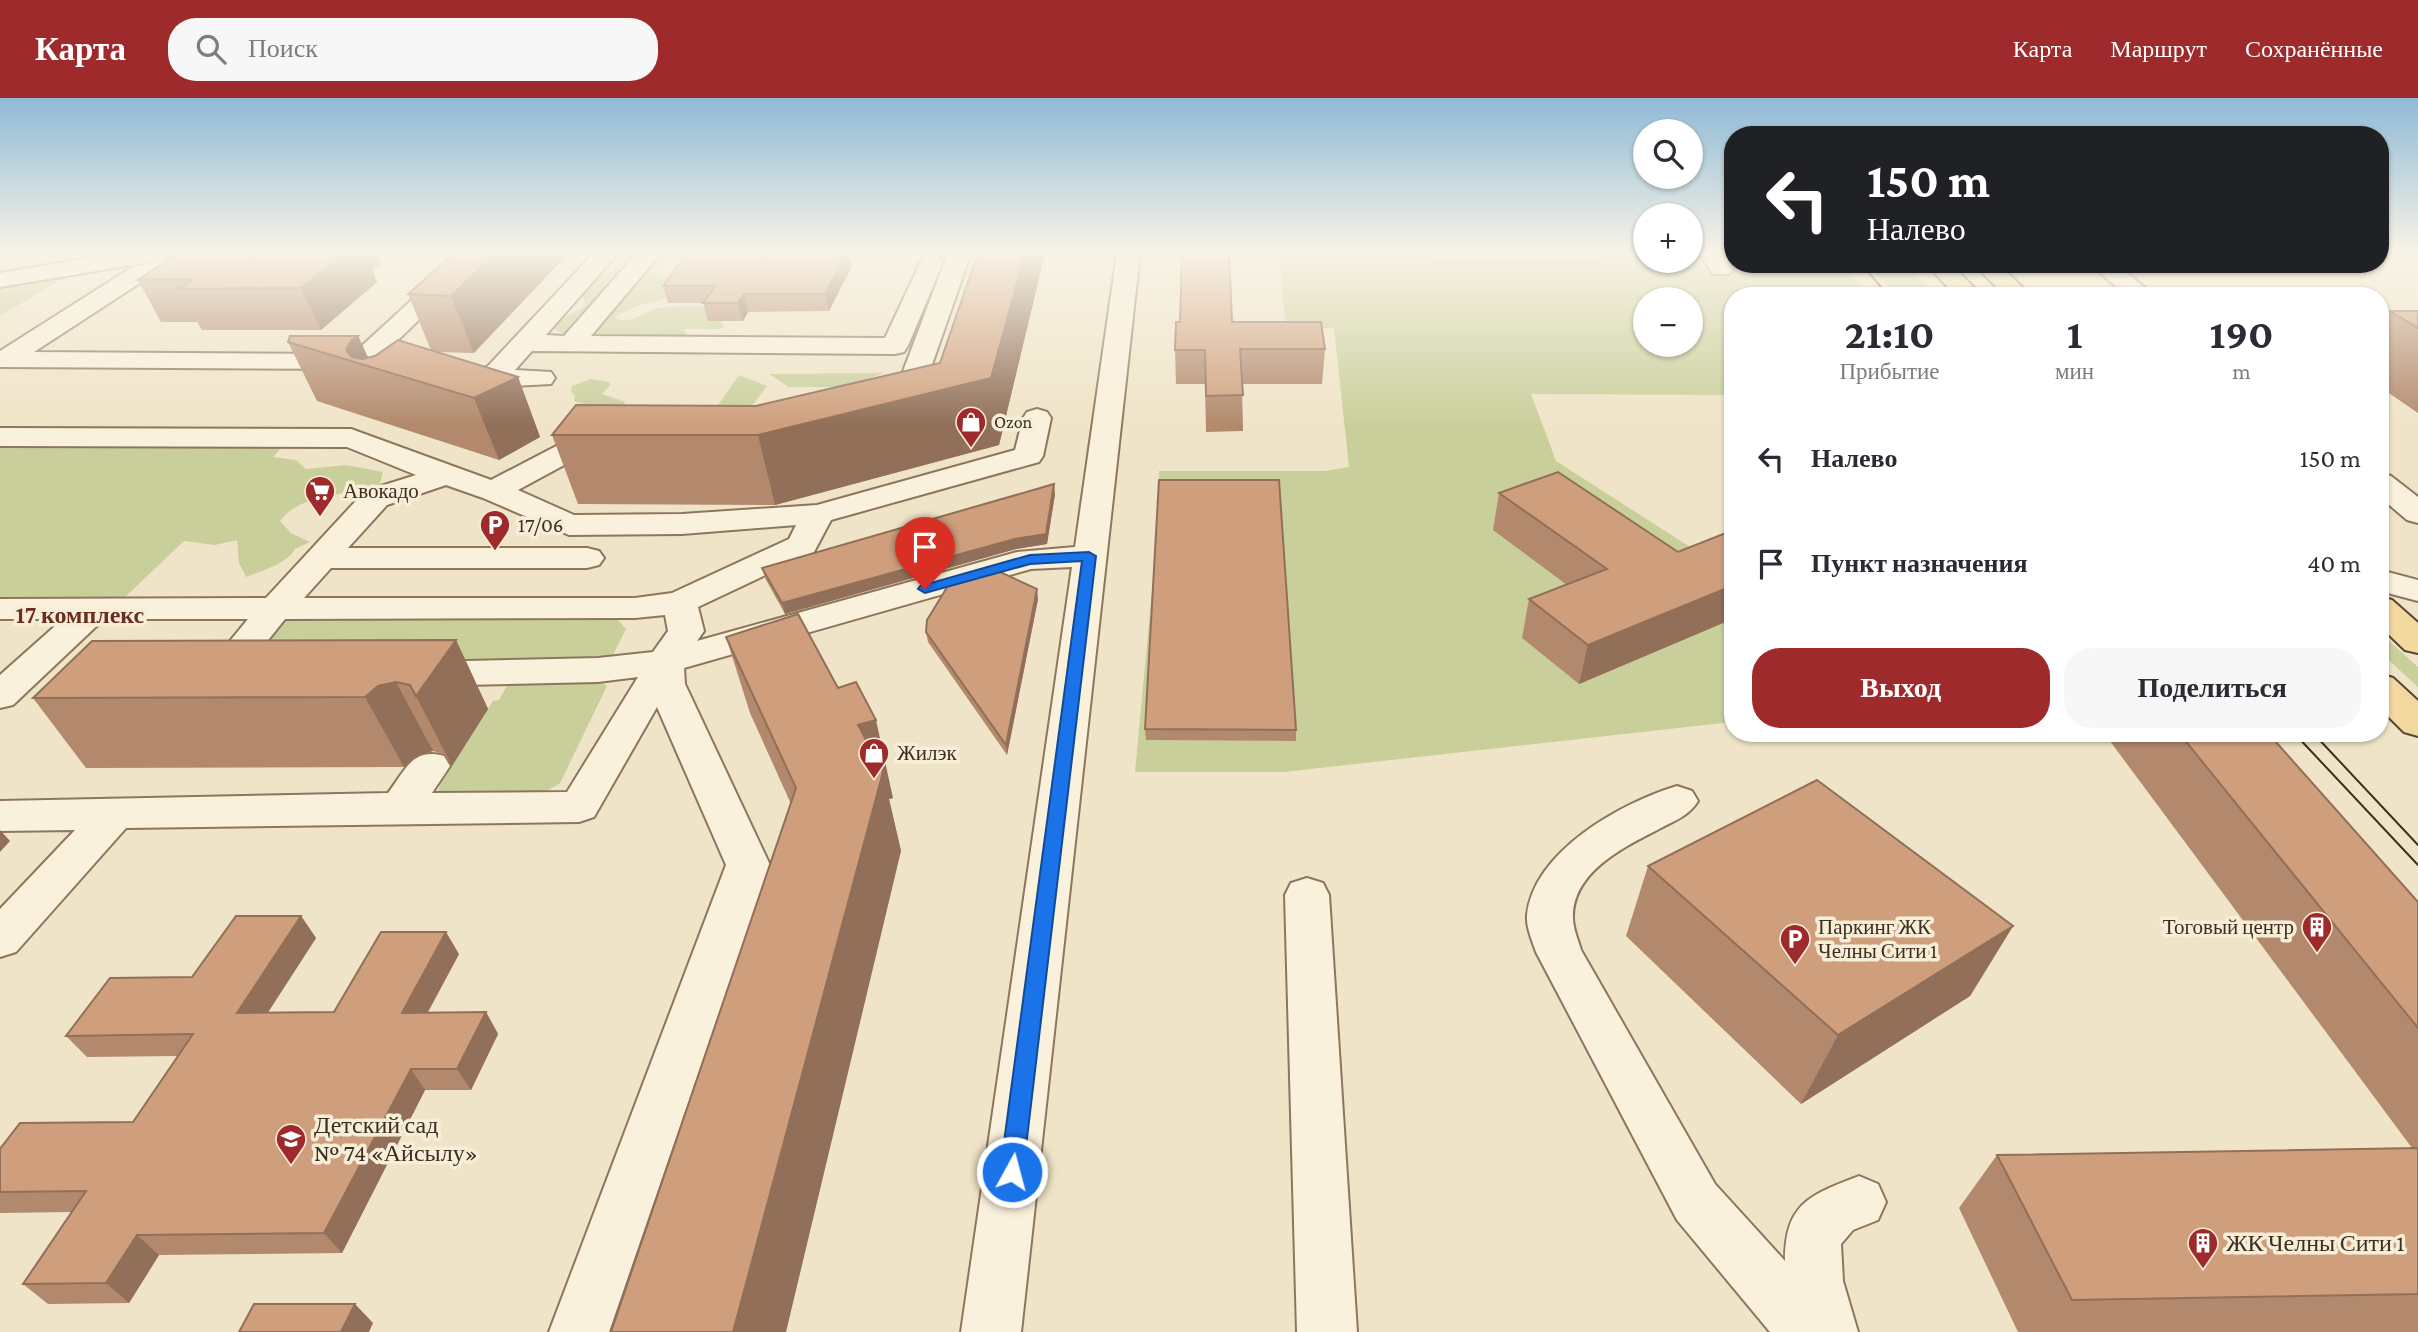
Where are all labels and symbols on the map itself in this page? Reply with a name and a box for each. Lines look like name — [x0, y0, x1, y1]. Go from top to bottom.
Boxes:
shop icon: Ozon — [954, 405, 988, 449]
place label: Ozon — [994, 412, 1033, 432]
supermarket icon: Авокадо — [303, 474, 337, 518]
place label: Авокадо — [343, 479, 419, 503]
parking icon: 17/06 — [478, 508, 512, 552]
place label: 17/06 — [518, 513, 563, 537]
pin — [895, 517, 955, 589]
district label: 17 комплекс — [16, 601, 145, 628]
shop icon: Жилэк — [857, 736, 891, 780]
place label: Жилэк — [897, 741, 958, 765]
building icon: Тоговый центр — [2300, 910, 2334, 954]
place label: Паркинг ЖК Челны Сити 1 — [1818, 915, 1937, 963]
place label: Тоговый центр — [2163, 915, 2294, 939]
parking icon: Паркинг ЖК Челны Сити 1 — [1778, 922, 1812, 966]
place label: Детский сад № 74 «Айсылу» — [314, 1111, 478, 1166]
school or university icon: Детский сад № 74 «Айсылу» — [274, 1122, 308, 1166]
position arrow — [975, 1135, 1049, 1209]
building icon: ЖК Челны Сити 1 — [2186, 1226, 2220, 1270]
place label: ЖК Челны Сити 1 — [2226, 1229, 2404, 1256]

